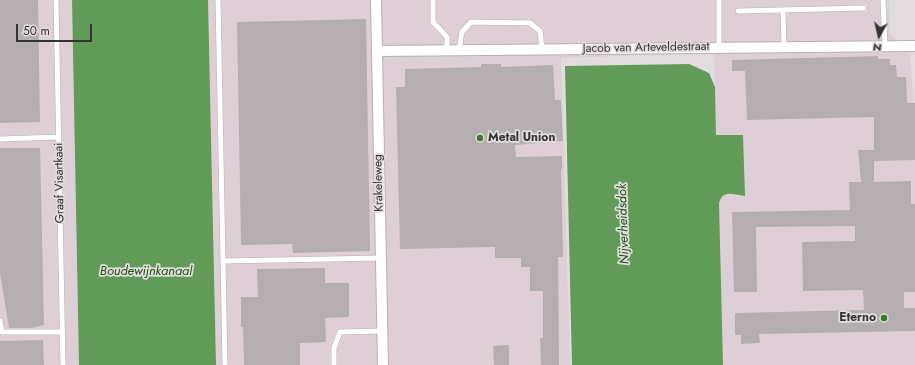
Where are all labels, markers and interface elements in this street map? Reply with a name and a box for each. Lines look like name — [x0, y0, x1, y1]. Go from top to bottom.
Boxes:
scale bar — [18, 16, 94, 42]
north arrow — [859, 16, 899, 56]
text: 50 m — [23, 22, 50, 40]
text: N — [872, 39, 883, 56]
street label: Jacob van Arteveldestraat — [583, 40, 709, 56]
place label: Metal Union — [488, 131, 555, 145]
marker: Metal Union — [475, 133, 485, 143]
street label: Graaf Visartkaai — [52, 143, 68, 223]
street label: Krakeleweg — [371, 154, 387, 212]
water label: Nijverheidsdok — [615, 183, 633, 265]
water label: Boudewijnkanaal — [100, 264, 192, 280]
place label: Eterno — [839, 311, 876, 325]
marker: Eterno — [879, 313, 889, 323]

